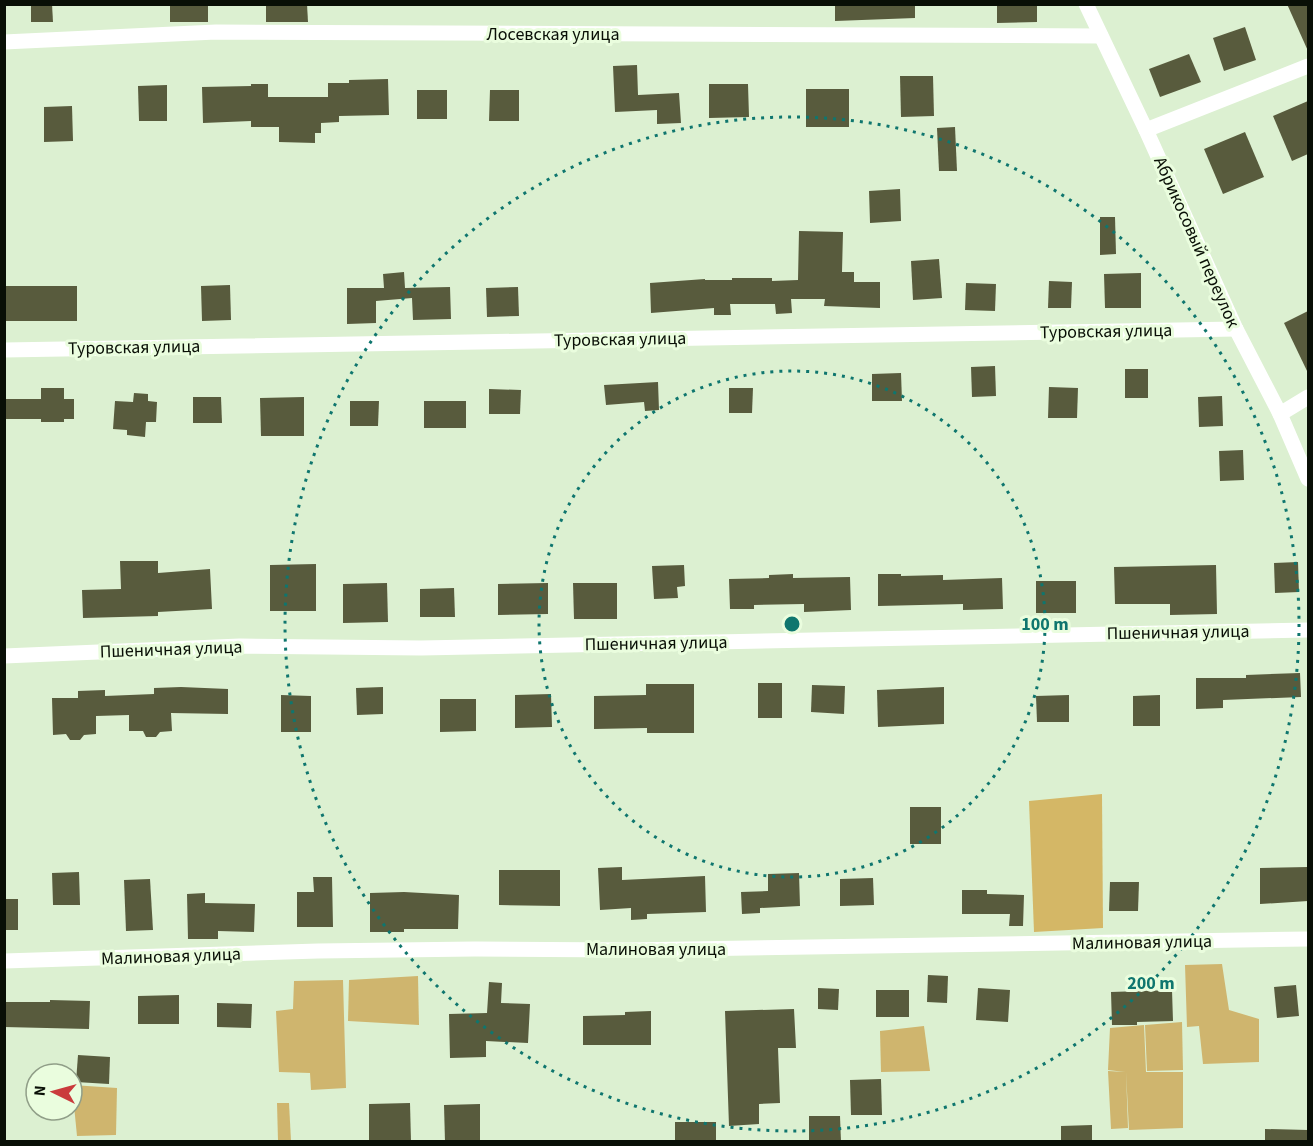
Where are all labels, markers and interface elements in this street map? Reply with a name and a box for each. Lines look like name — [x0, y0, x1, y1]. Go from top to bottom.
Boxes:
street label: Лосевская улица — [486, 22, 620, 47]
street label: Абрикосовый переулок — [1147, 153, 1246, 332]
street label: Туровская улица — [1040, 318, 1172, 345]
street label: Туровская улица — [554, 326, 686, 353]
street label: Туровская улица — [68, 334, 200, 361]
text: 100 m — [1021, 612, 1069, 637]
centre of rings — [782, 614, 802, 634]
street label: Пшеничная улица — [1106, 619, 1250, 646]
street label: Пшеничная улица — [584, 630, 728, 657]
street label: Пшеничная улица — [99, 635, 243, 664]
street label: Малиновая улица — [1072, 929, 1212, 956]
street label: Малиновая улица — [586, 937, 726, 962]
street label: Малиновая улица — [101, 942, 241, 971]
text: 200 m — [1127, 971, 1175, 996]
north arrow — [24, 1062, 84, 1122]
text: N — [29, 1085, 51, 1097]

